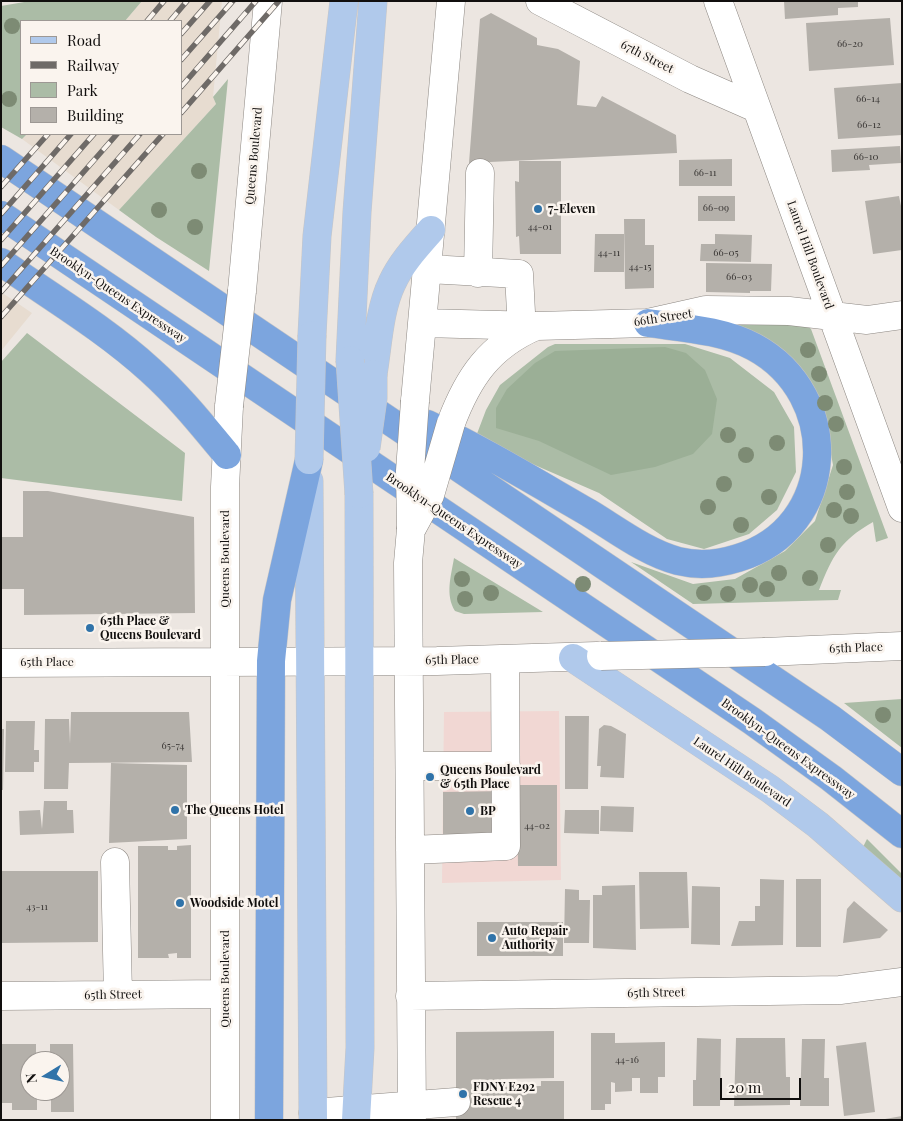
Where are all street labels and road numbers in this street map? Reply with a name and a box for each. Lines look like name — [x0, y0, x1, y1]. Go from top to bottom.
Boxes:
street label: 67th Street — [618, 38, 676, 76]
street label: Queens Boulevard — [243, 107, 265, 205]
street label: Laurel Hill Boulevard — [784, 199, 836, 311]
street label: Brooklyn-Queens Expressway — [47, 244, 189, 346]
street label: 66th Street — [633, 306, 693, 330]
street label: Brooklyn-Queens Expressway — [383, 470, 525, 572]
street label: Queens Boulevard — [218, 510, 232, 608]
street label: 65th Place — [829, 640, 883, 656]
street label: 65th Place — [425, 652, 479, 668]
street label: 65th Place — [20, 655, 74, 669]
street label: Brooklyn-Queens Expressway — [719, 696, 857, 802]
street label: Laurel Hill Boulevard — [691, 734, 793, 810]
street label: Queens Boulevard — [218, 930, 232, 1028]
street label: 65th Street — [627, 985, 685, 1001]
street label: 65th Street — [84, 987, 142, 1003]

